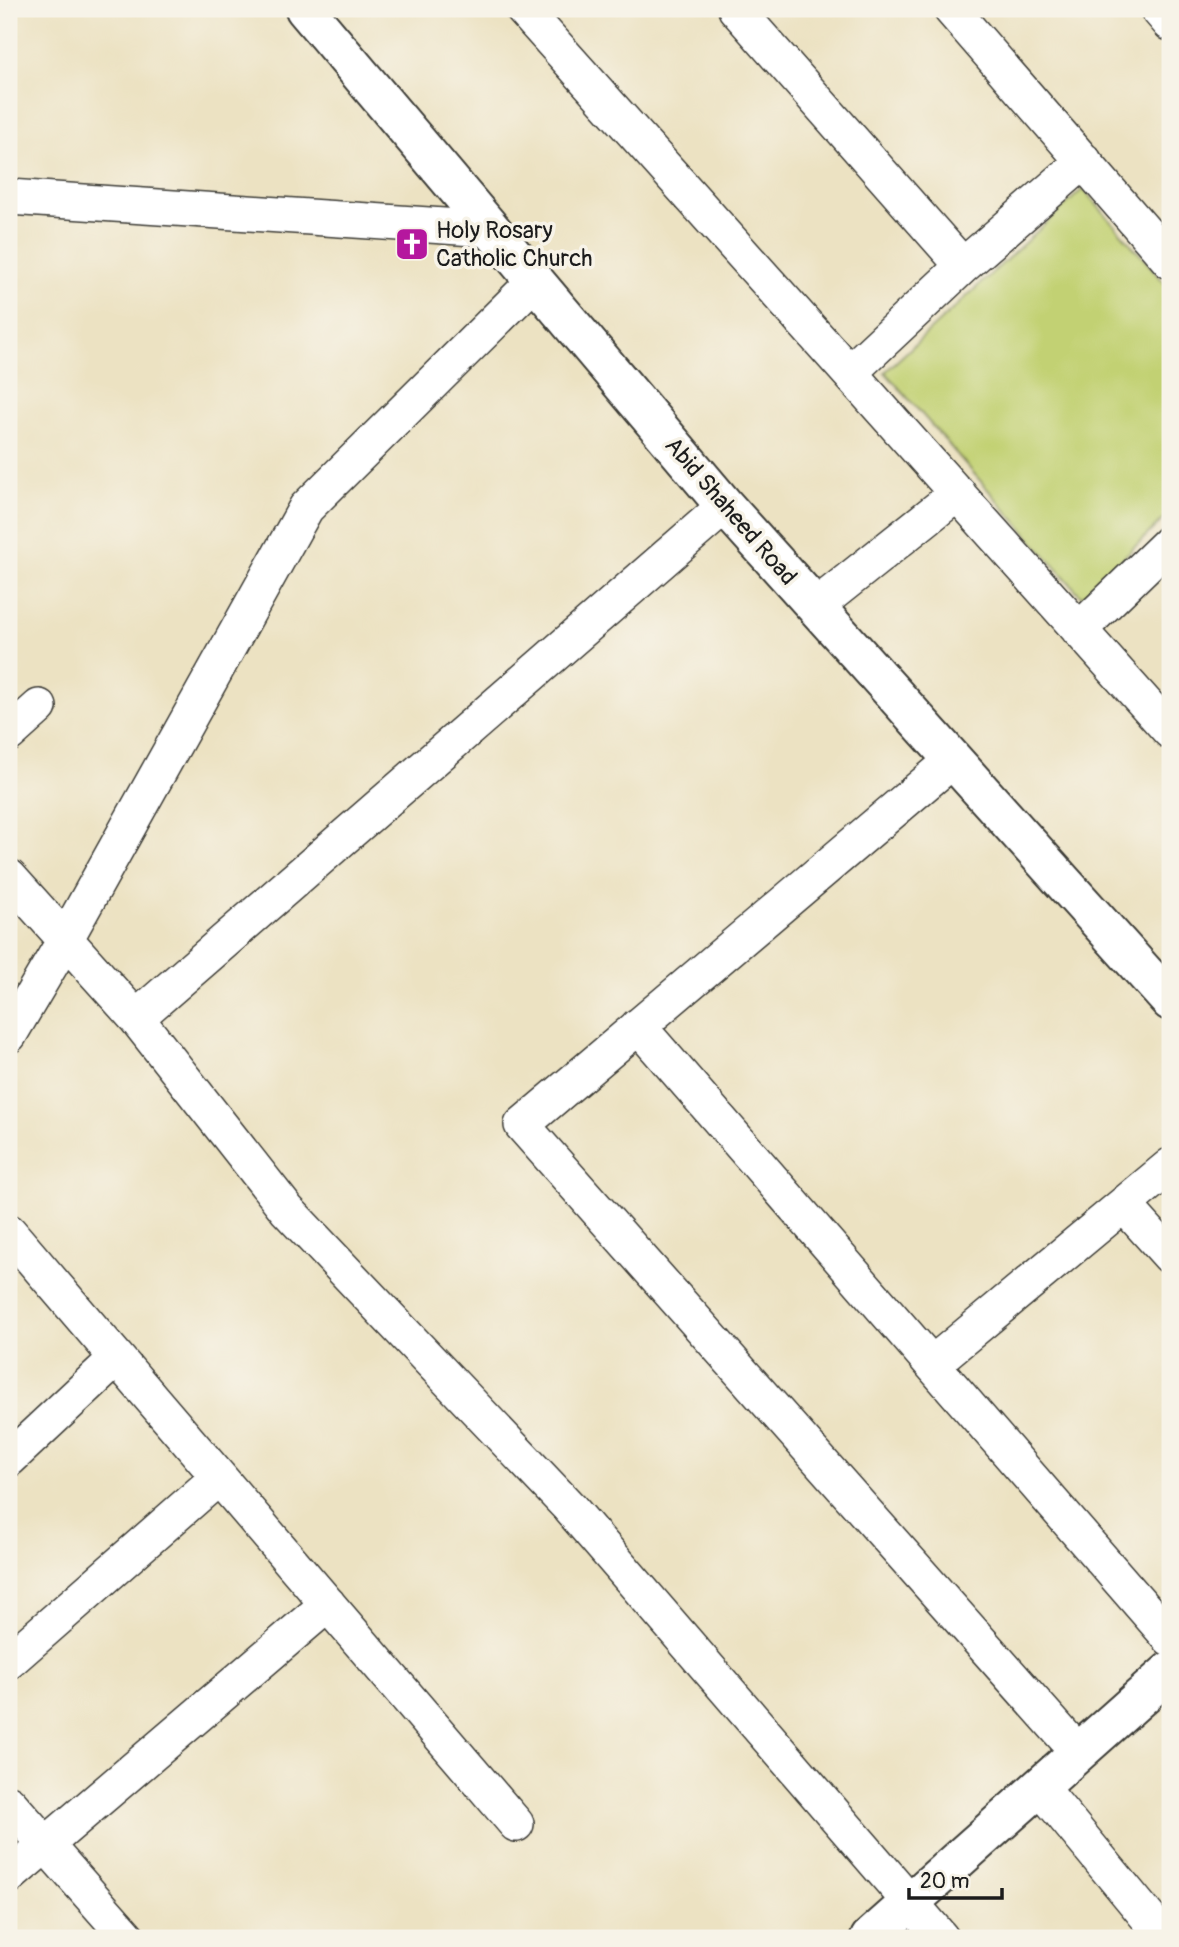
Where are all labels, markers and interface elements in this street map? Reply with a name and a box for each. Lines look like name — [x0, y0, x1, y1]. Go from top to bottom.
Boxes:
place label: Holy Rosary Catholic Church — [436, 216, 593, 273]
church icon: Holy Rosary Catholic Church — [393, 225, 431, 263]
street label: Abid Shaheed Road — [658, 431, 803, 591]
scale bar — [909, 1856, 1002, 1900]
text: 20 m — [920, 1868, 969, 1895]

